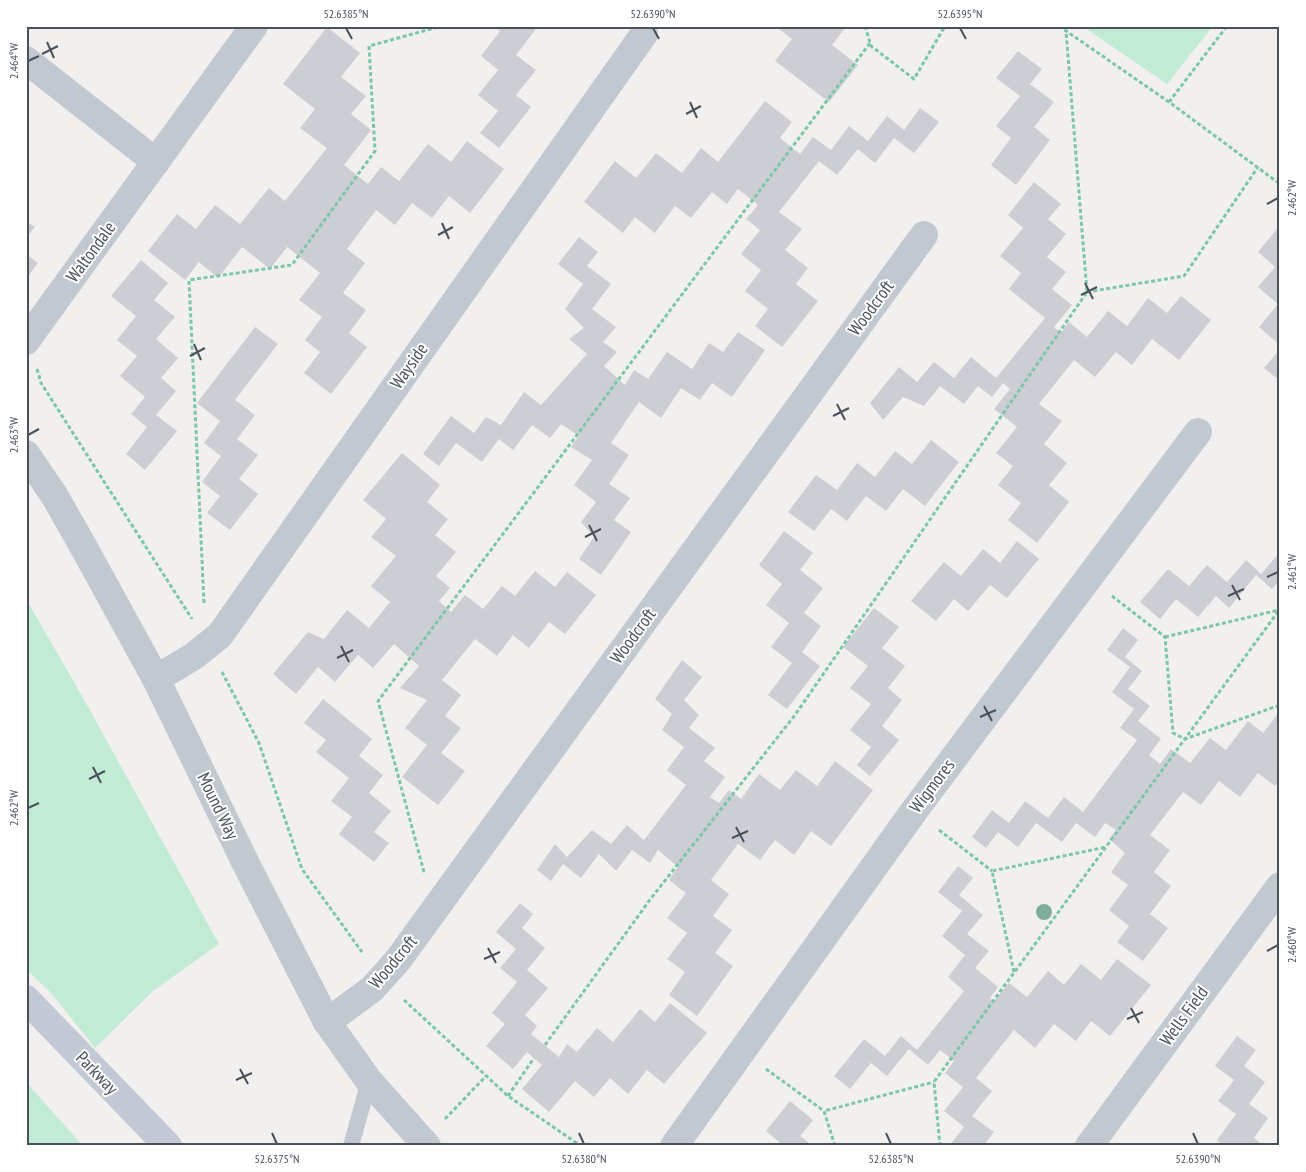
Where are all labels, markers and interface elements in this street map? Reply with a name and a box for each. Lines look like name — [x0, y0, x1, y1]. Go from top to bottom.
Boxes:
text: 52.6385°N — [323, 6, 369, 21]
text: 52.6390°N — [630, 6, 676, 21]
text: 52.6395°N — [937, 6, 983, 21]
text: 2.464°W — [6, 43, 21, 79]
text: 2.462°W — [1284, 180, 1299, 216]
street label: Waltondale — [61, 217, 120, 287]
street label: Woodcroft — [843, 275, 898, 340]
street label: Wayside — [385, 338, 433, 393]
text: 2.463°W — [6, 417, 21, 453]
text: 2.461°W — [1284, 554, 1299, 590]
street label: Woodcroft — [605, 603, 660, 668]
street label: Wigmores — [904, 754, 959, 817]
street label: Mound Way — [192, 769, 245, 843]
text: 2.462°W — [6, 790, 21, 826]
text: 2.460°W — [1284, 927, 1299, 963]
street label: Woodcroft — [364, 930, 422, 993]
street label: Wells Field — [1154, 981, 1213, 1050]
street label: Parkway — [71, 1046, 124, 1099]
text: 52.6375°N — [254, 1151, 300, 1166]
text: 52.6380°N — [561, 1151, 607, 1166]
text: 52.6385°N — [868, 1151, 914, 1166]
text: 52.6390°N — [1175, 1151, 1221, 1166]

